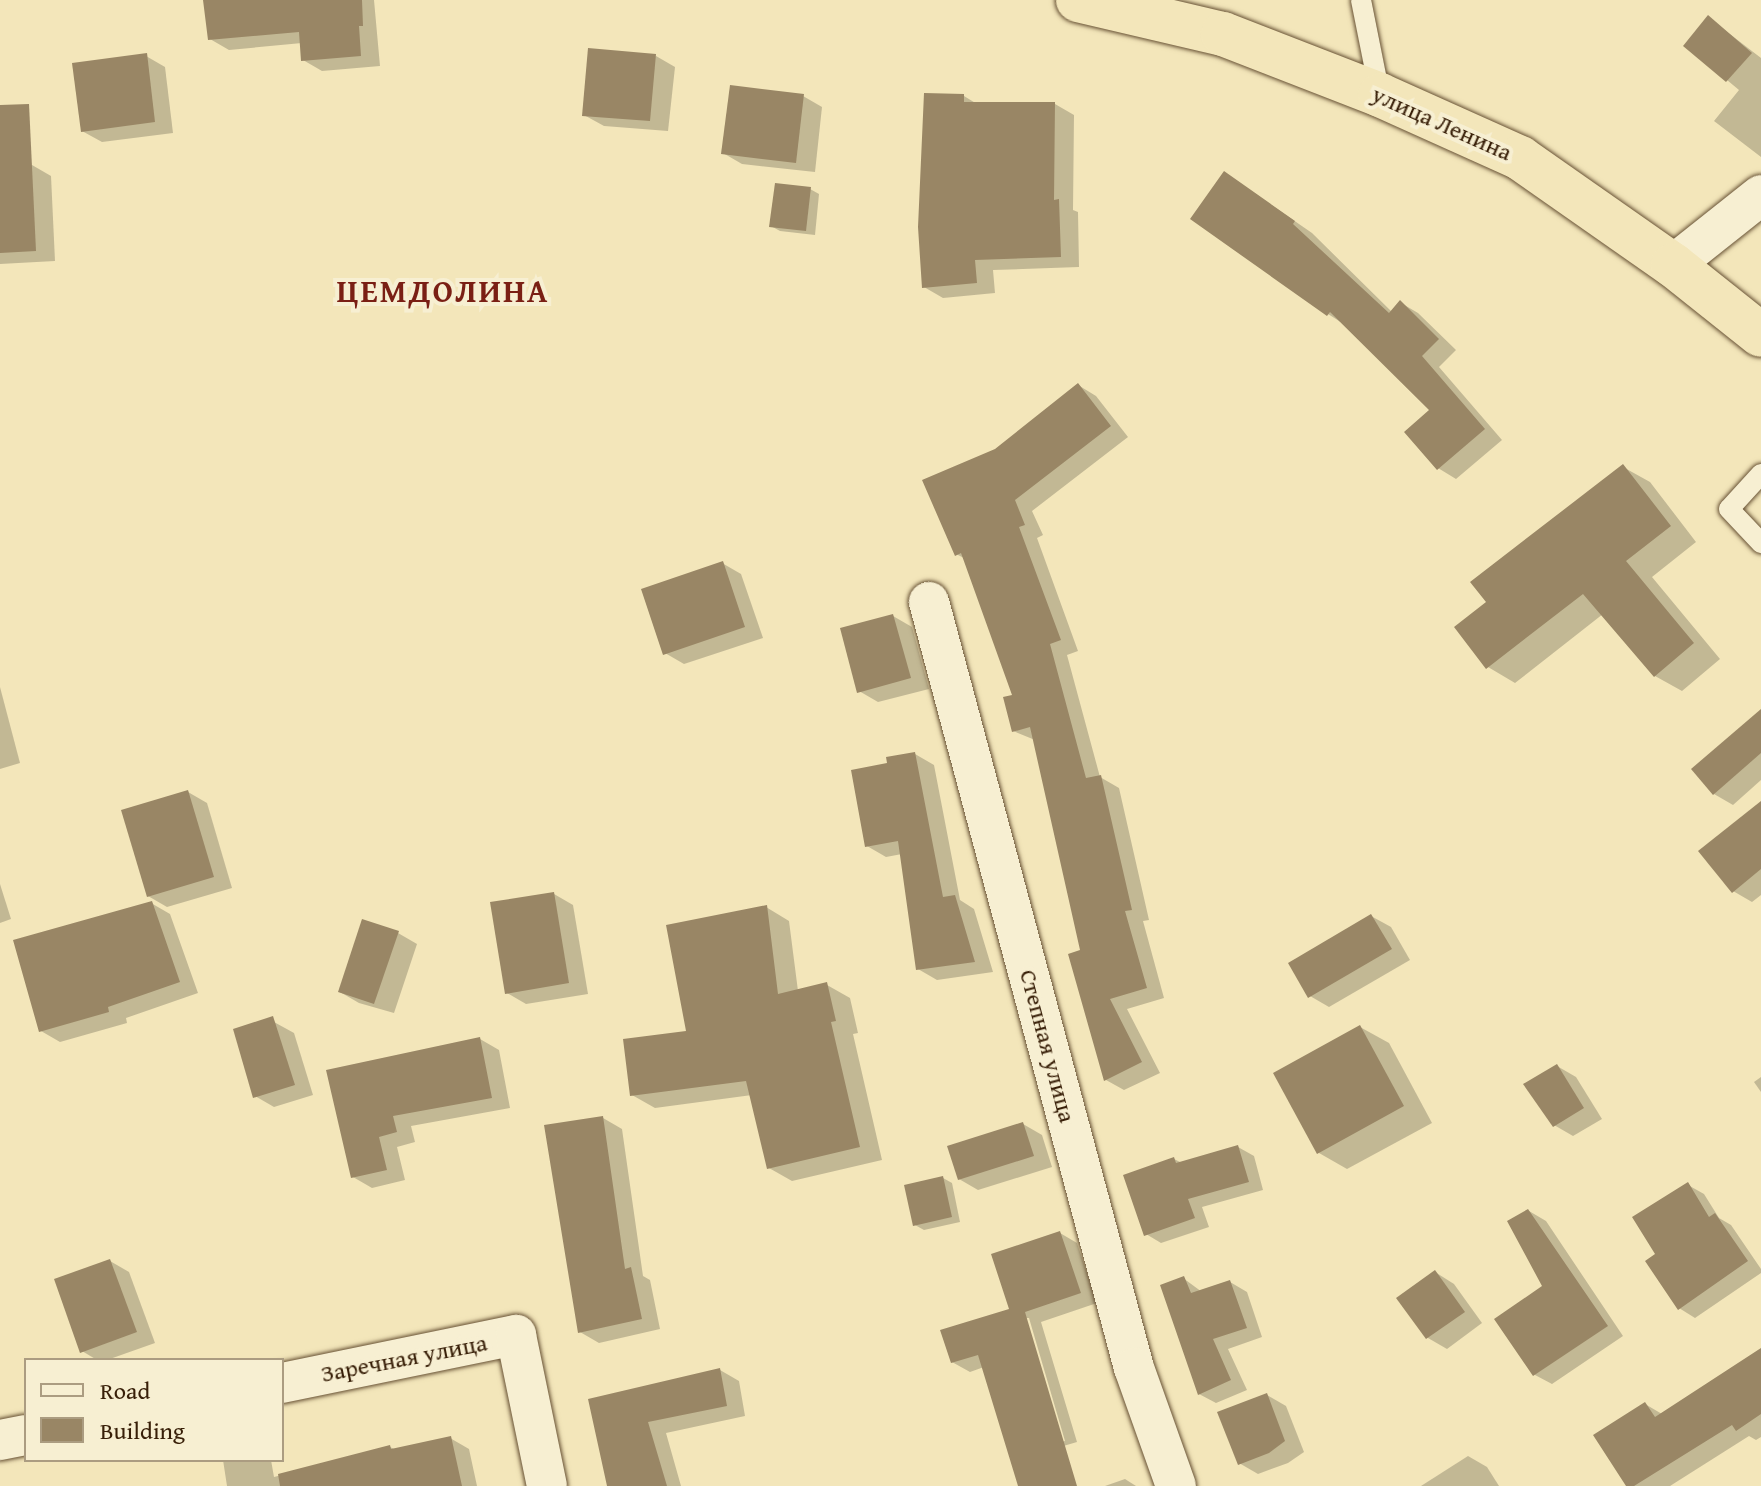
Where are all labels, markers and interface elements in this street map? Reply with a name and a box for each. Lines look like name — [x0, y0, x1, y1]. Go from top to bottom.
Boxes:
street label: улица Ленина — [1368, 79, 1516, 167]
district label: ЦЕМДОЛИНА — [336, 272, 550, 310]
street label: Степная улица — [1014, 966, 1082, 1126]
street label: Заречная улица — [319, 1328, 489, 1388]
legend — [24, 1358, 284, 1462]
text: Road — [100, 1373, 150, 1408]
text: Building — [100, 1413, 185, 1448]

